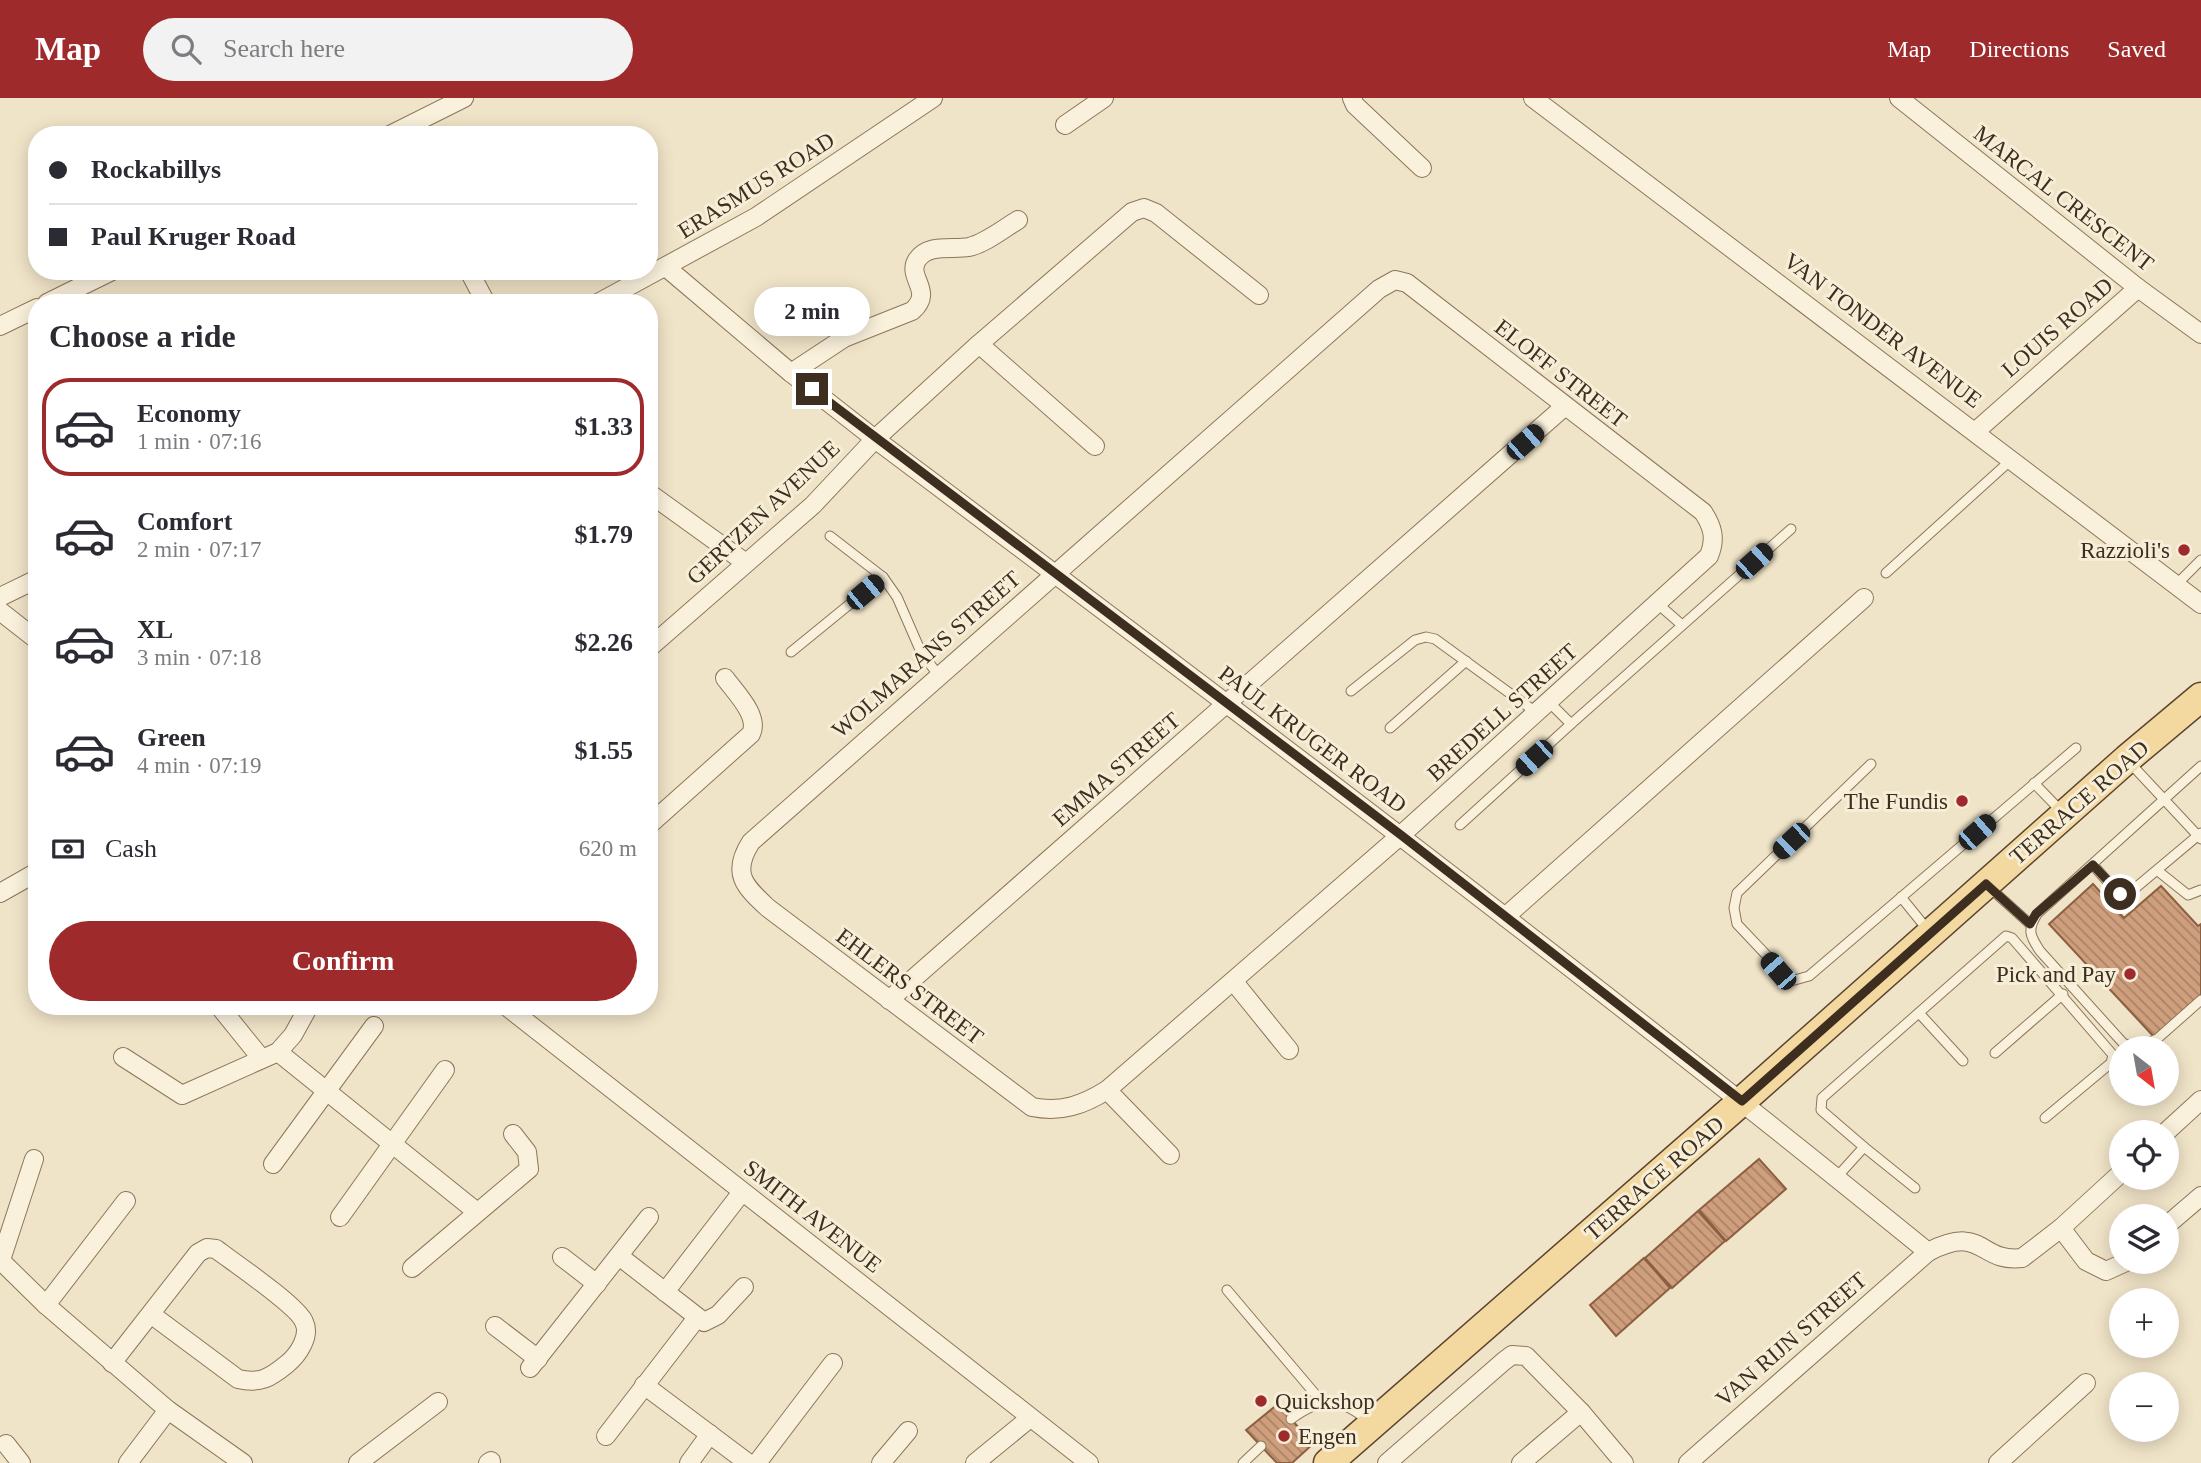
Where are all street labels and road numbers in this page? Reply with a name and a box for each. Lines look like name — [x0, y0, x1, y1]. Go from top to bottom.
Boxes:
street label: MARCAL CRESCENT — [1969, 121, 2158, 276]
street label: ERASMUS ROAD — [673, 127, 839, 244]
street label: VAN TONDER AVENUE — [1779, 248, 1987, 413]
street label: LOUIS ROAD — [1997, 272, 2118, 382]
street label: ELOFF STREET — [1490, 314, 1632, 433]
street label: GERTZEN AVENUE — [682, 435, 845, 590]
street label: WOLMARANS STREET — [827, 566, 1025, 743]
street label: BREDELL STREET — [1422, 639, 1582, 786]
street label: PAUL KRUGER ROAD — [1214, 661, 1411, 818]
street label: EMMA STREET — [1048, 707, 1185, 831]
street label: TERRACE ROAD — [2005, 735, 2154, 869]
street label: EHLERS STREET — [832, 923, 988, 1050]
street label: TERRACE ROAD — [1580, 1111, 1729, 1245]
street label: SMITH AVENUE — [739, 1155, 886, 1278]
street label: VAN RIJN STREET — [1711, 1267, 1872, 1412]

